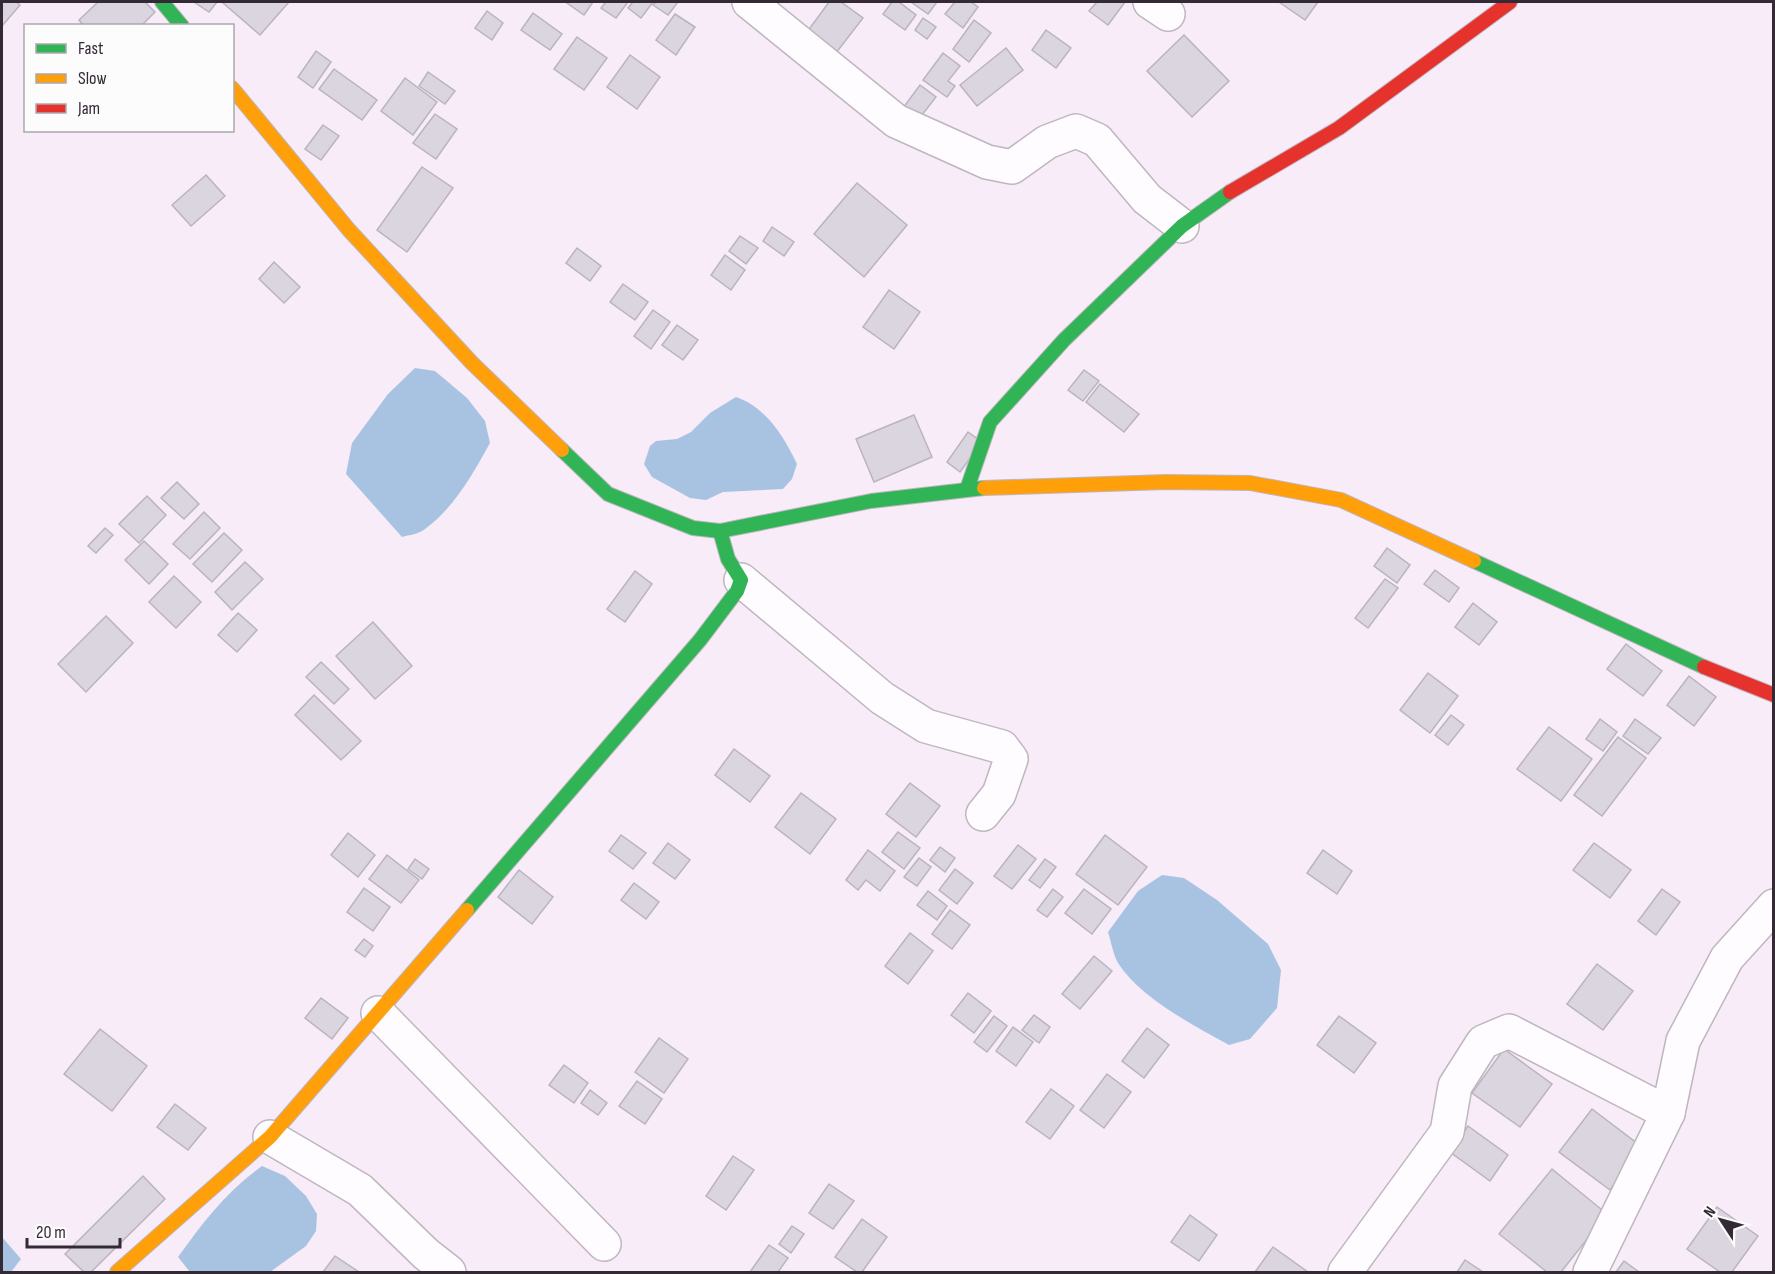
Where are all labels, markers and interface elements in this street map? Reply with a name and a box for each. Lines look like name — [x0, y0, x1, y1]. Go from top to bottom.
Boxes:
legend — [24, 24, 234, 132]
text: Fast — [78, 38, 104, 59]
text: Slow — [78, 68, 107, 89]
text: Jam — [77, 98, 100, 119]
north arrow — [1691, 1190, 1751, 1250]
text: N — [1700, 1203, 1720, 1221]
scale bar — [27, 1211, 120, 1249]
text: 20 m — [36, 1222, 66, 1243]

